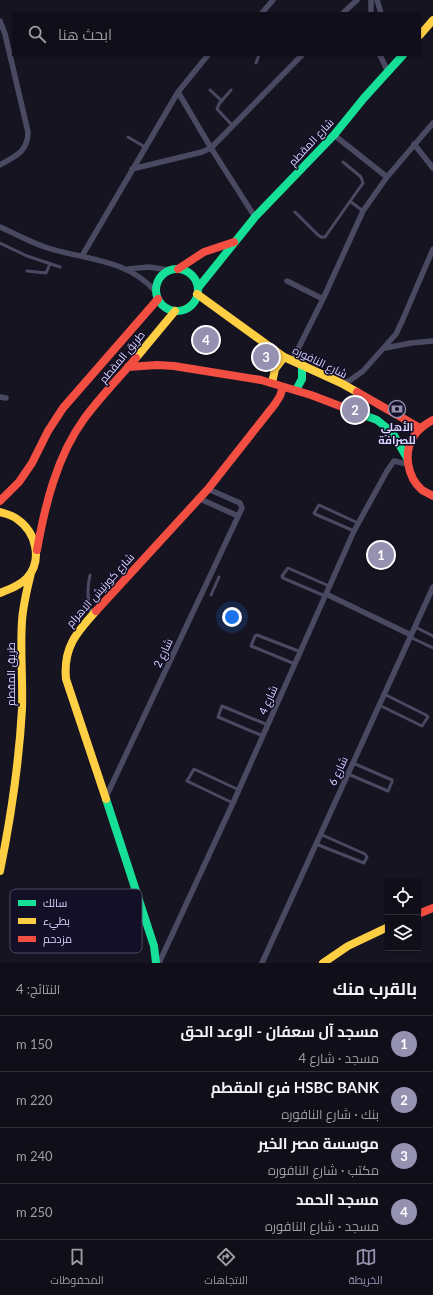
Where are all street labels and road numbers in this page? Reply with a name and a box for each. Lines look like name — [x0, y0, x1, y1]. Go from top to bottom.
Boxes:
street label: شارع المقطم — [285, 115, 337, 169]
street label: طريق المقطم — [96, 328, 149, 387]
street label: شارع النافوره — [290, 343, 350, 382]
street label: شارع كورنيش الاهرام — [63, 550, 138, 631]
street label: شارع 2 — [150, 636, 177, 670]
street label: طريق المقطم — [4, 642, 19, 706]
street label: شارع 4 — [255, 683, 282, 717]
street label: شارع 6 — [325, 754, 352, 788]

